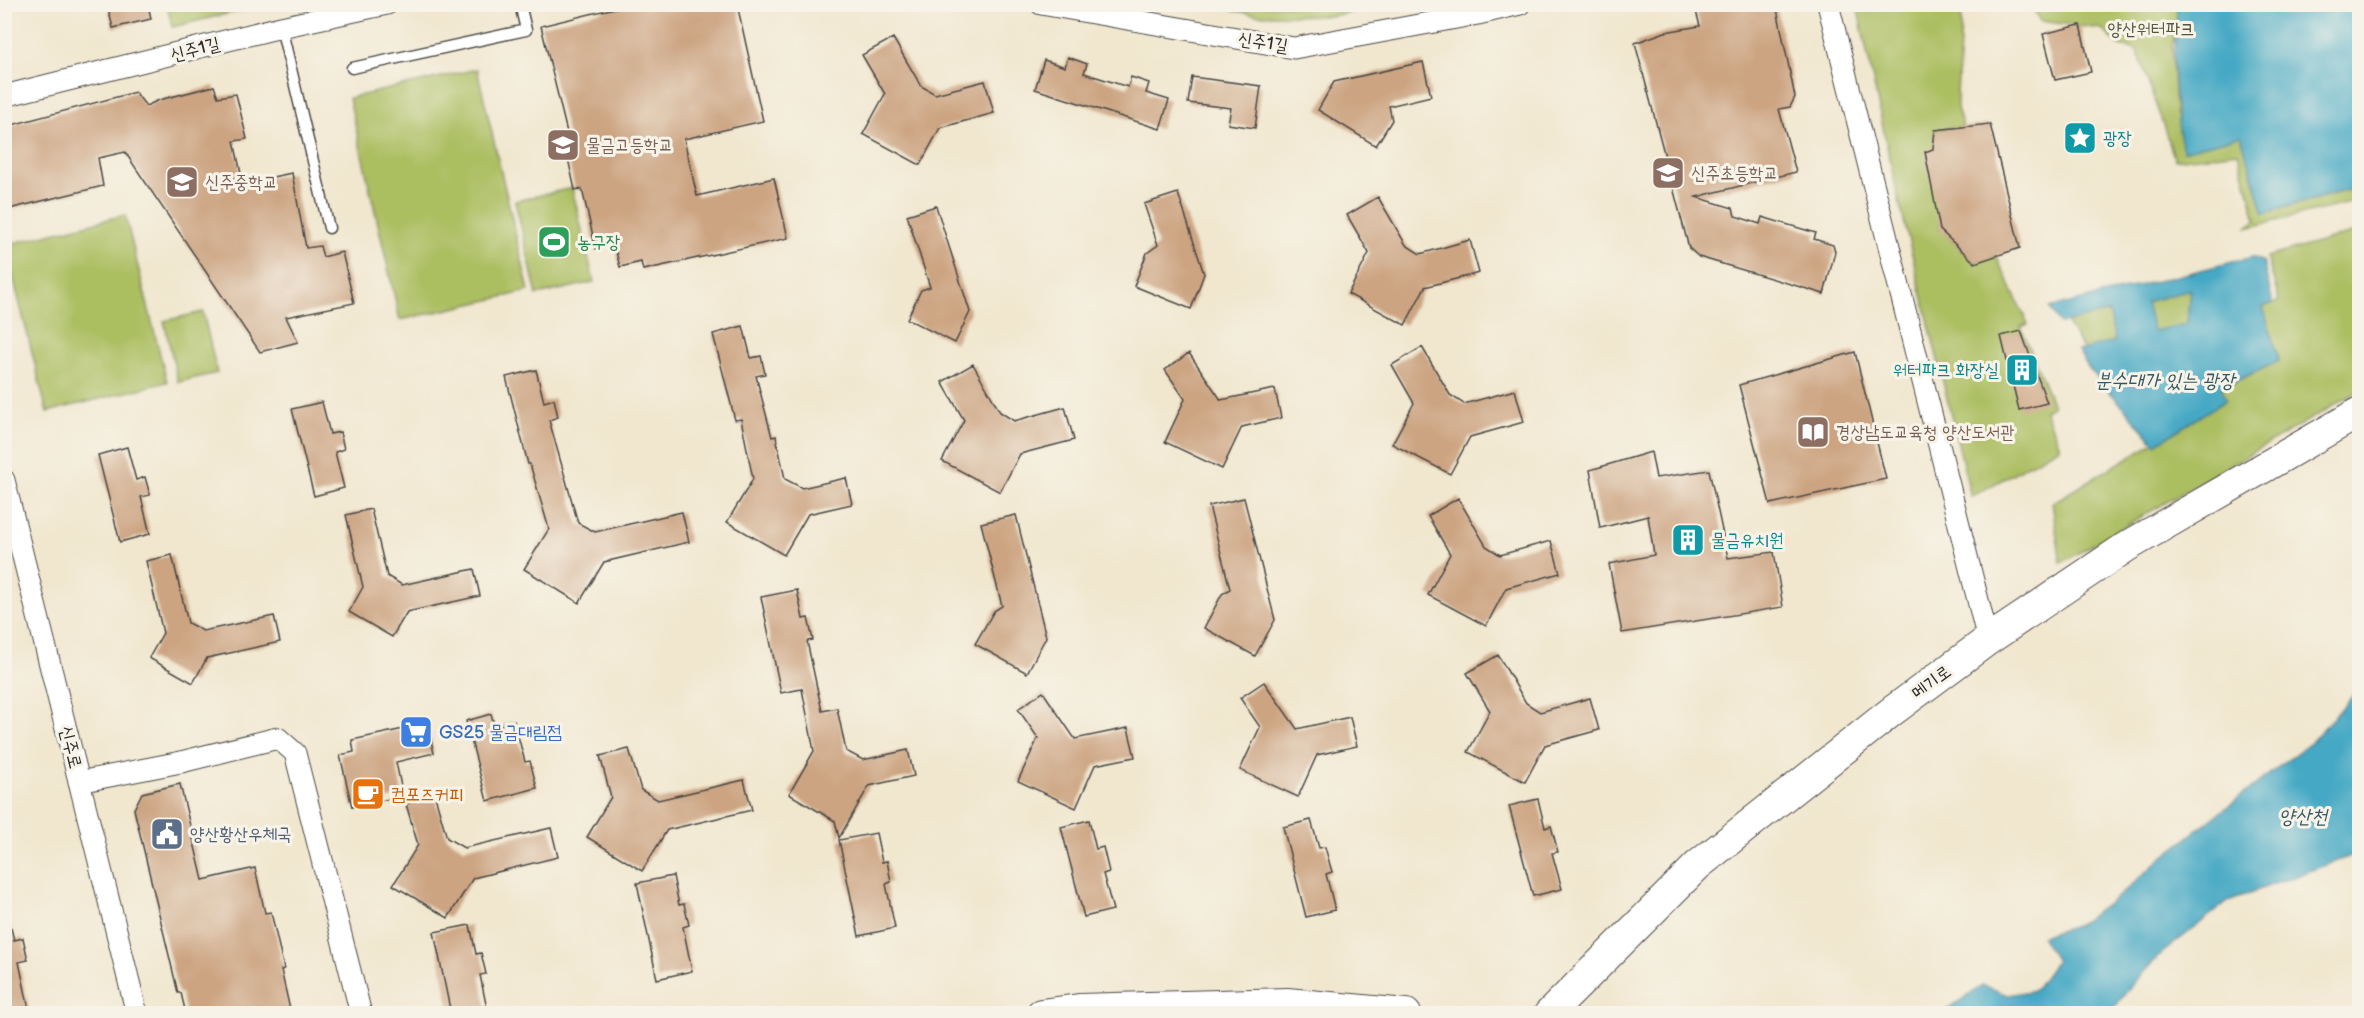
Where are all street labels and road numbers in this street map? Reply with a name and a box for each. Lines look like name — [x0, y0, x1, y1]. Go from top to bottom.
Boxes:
street label: 신주1길 — [1236, 28, 1290, 57]
street label: 신주1길 — [168, 33, 223, 66]
street label: 메기로 — [1908, 661, 1955, 704]
street label: 신주로 — [55, 723, 86, 771]

